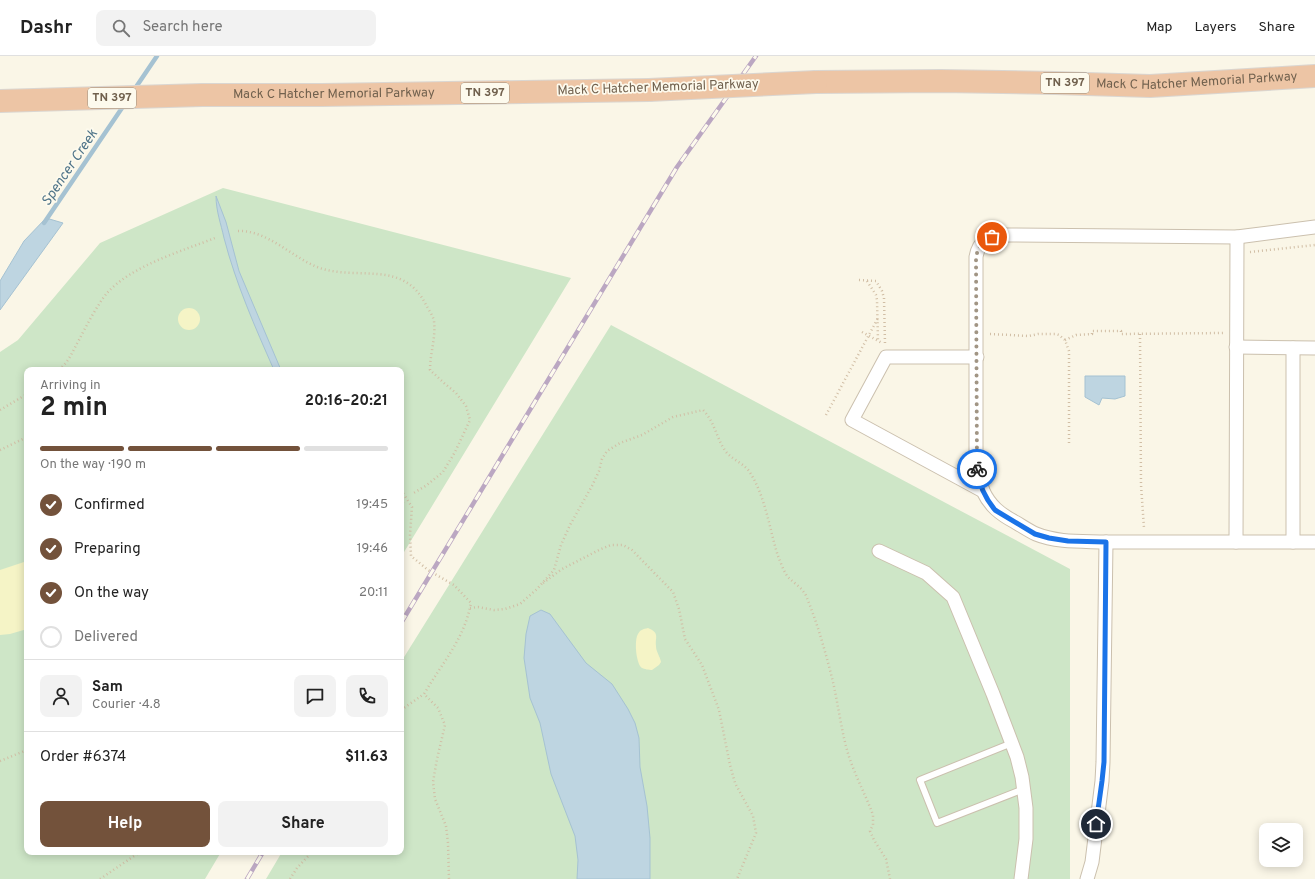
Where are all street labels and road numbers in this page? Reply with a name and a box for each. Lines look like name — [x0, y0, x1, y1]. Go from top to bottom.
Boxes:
street label: Mack C Hatcher Memorial Parkway — [1096, 69, 1298, 94]
road number: TN 397 — [1041, 73, 1089, 93]
street label: Mack C Hatcher Memorial Parkway — [557, 76, 759, 100]
road number: TN 397 — [461, 83, 509, 103]
street label: Mack C Hatcher Memorial Parkway — [233, 85, 435, 103]
road number: TN 397 — [88, 88, 136, 108]

